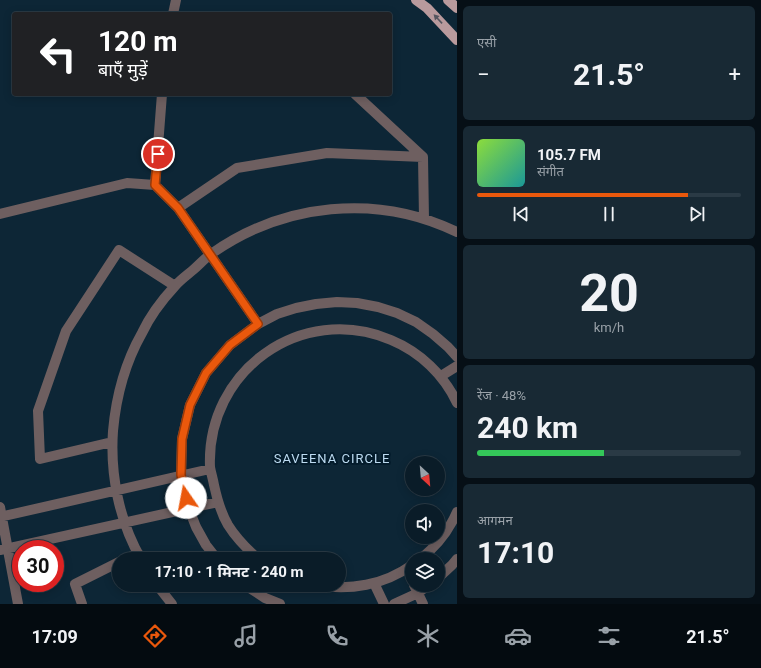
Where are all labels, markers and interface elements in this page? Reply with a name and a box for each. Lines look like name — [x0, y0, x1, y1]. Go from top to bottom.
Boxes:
one-way arrow — [433, 14, 442, 24]
text: 120 m — [98, 25, 177, 58]
icon: left — [32, 28, 84, 80]
text: एसी — [477, 35, 496, 50]
text: 21.5° — [573, 57, 645, 92]
text: बाएँ मुड़ें — [98, 59, 148, 80]
text: − — [477, 62, 490, 87]
text: + — [729, 62, 741, 87]
pin — [141, 137, 175, 171]
icon: arrive — [147, 143, 169, 165]
text: 105.7 FM — [537, 146, 601, 164]
text: संगीत — [537, 164, 564, 179]
icon: previous — [510, 203, 532, 225]
icon: pause — [598, 203, 620, 225]
icon: next — [686, 203, 708, 225]
text: 20 — [579, 263, 639, 324]
text: km/h — [594, 320, 624, 335]
text: रेंज · 48% — [477, 388, 526, 403]
text: 240 km — [477, 410, 578, 445]
district label: SAVEENA CIRCLE — [274, 451, 390, 466]
north arrow — [405, 456, 445, 496]
map controls — [405, 456, 445, 592]
position arrow — [165, 477, 207, 519]
button: sound — [405, 504, 445, 544]
text: आगमन — [477, 513, 513, 528]
text: 17:10 — [477, 535, 554, 570]
speed limit sign: 30 — [12, 540, 64, 592]
button: layers — [405, 552, 445, 592]
text: 17:10 · 1 मिनट · 240 m — [155, 563, 303, 581]
icon: directions — [141, 622, 169, 650]
icon: music — [232, 622, 260, 650]
icon: phone — [323, 622, 351, 650]
icon: climate — [414, 622, 442, 650]
icon: car — [504, 622, 532, 650]
icon: filters — [595, 622, 623, 650]
text: 17:09 — [31, 626, 78, 647]
text: 21.5° — [686, 626, 730, 647]

